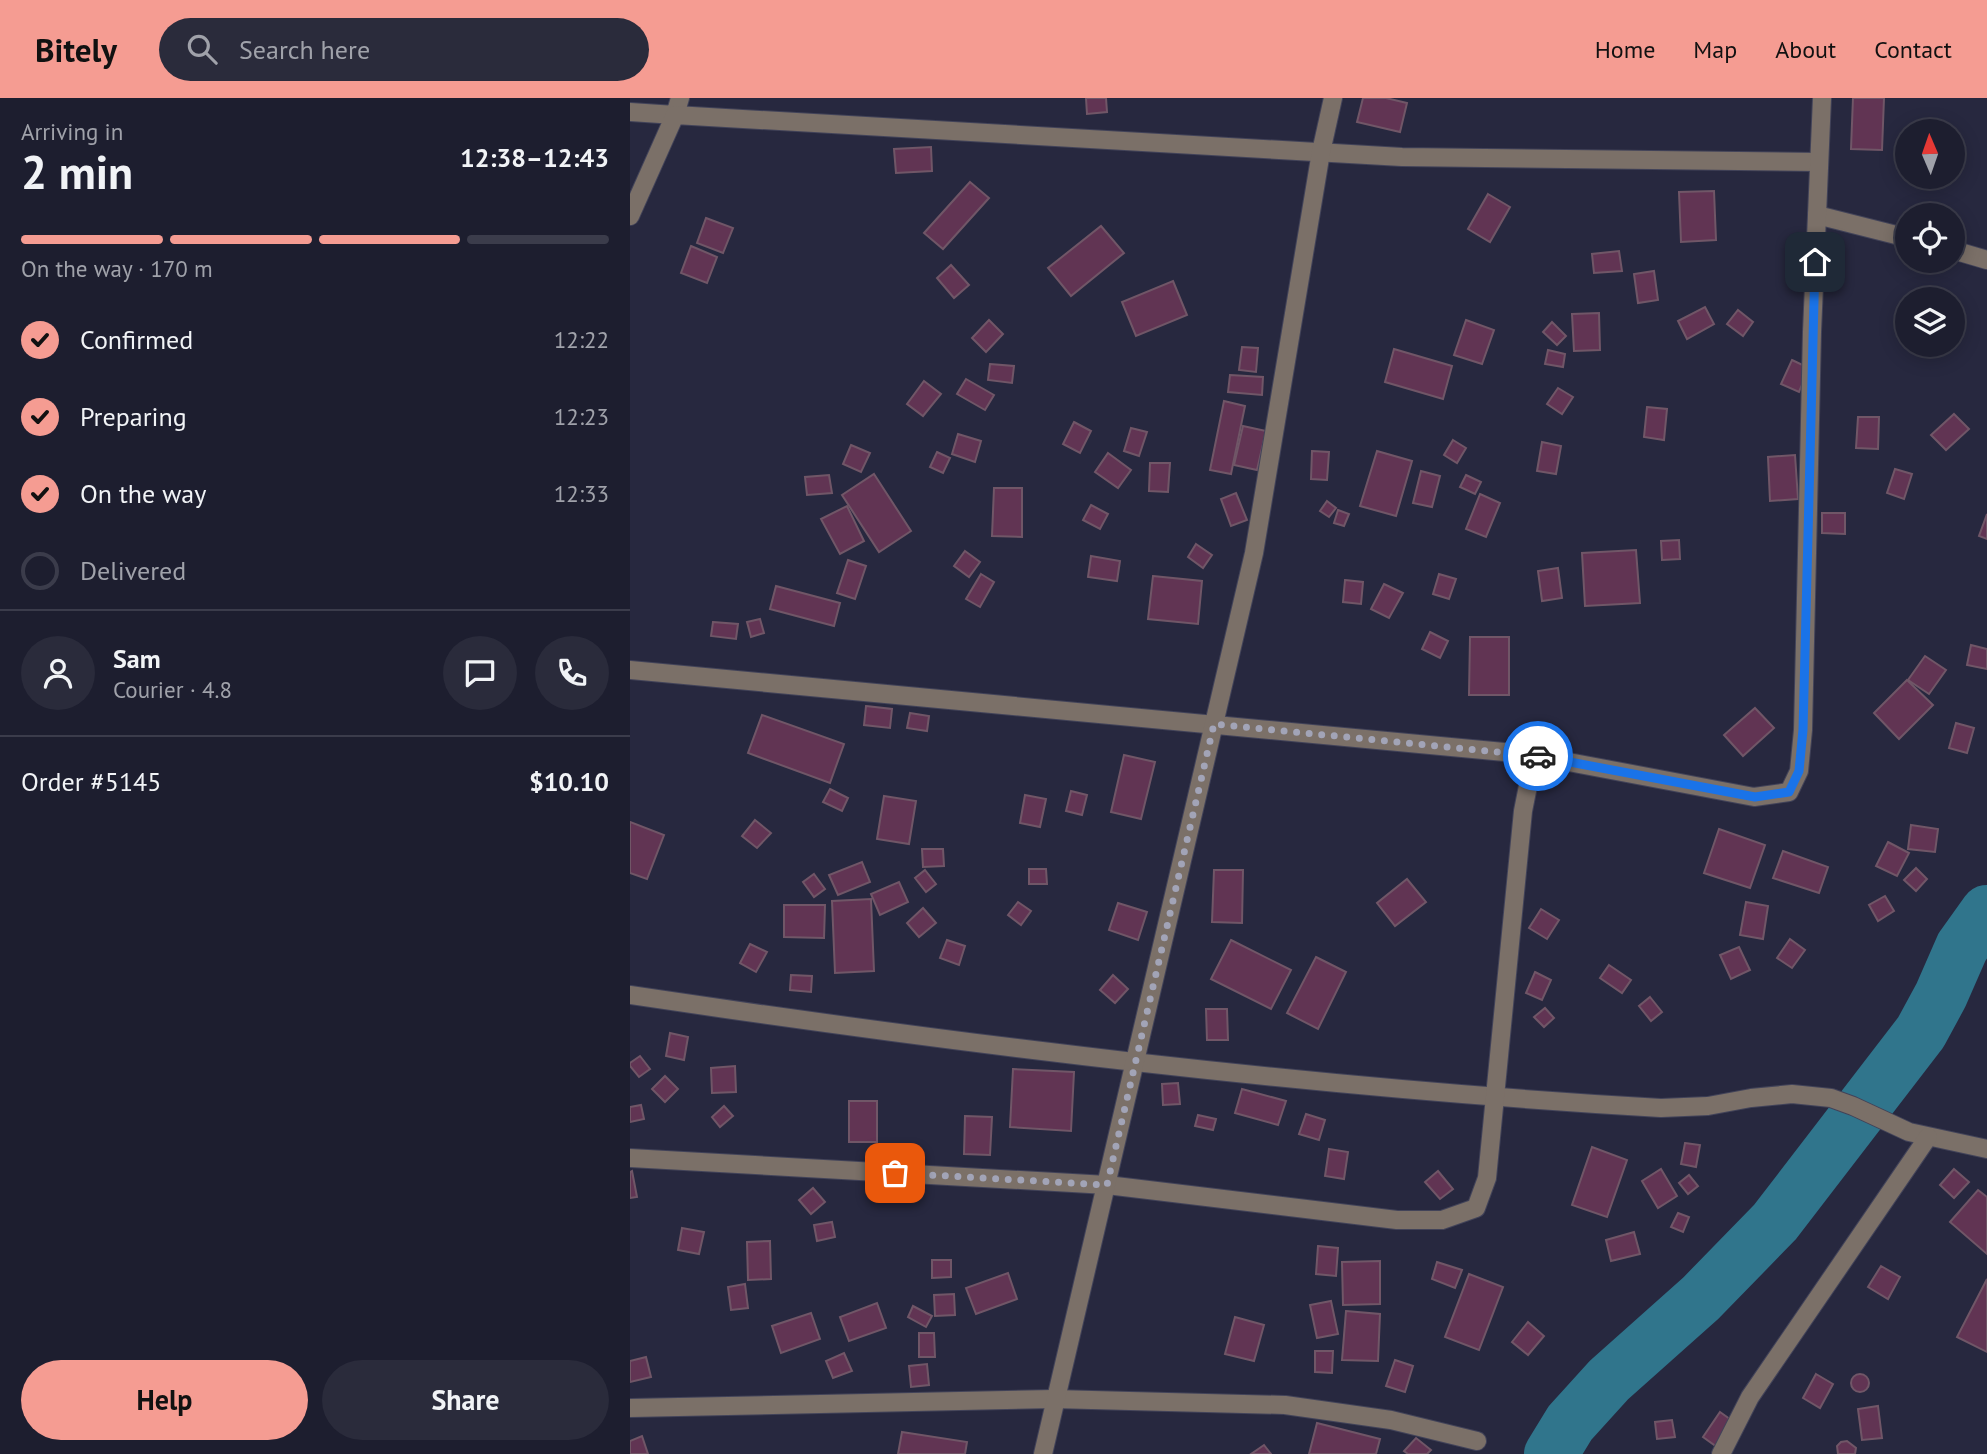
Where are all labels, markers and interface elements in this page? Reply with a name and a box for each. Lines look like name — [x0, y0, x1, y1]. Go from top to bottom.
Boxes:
search box — [159, 18, 649, 81]
text: Bitely — [35, 28, 117, 71]
icon: search — [183, 30, 221, 68]
text: Search here — [239, 33, 370, 66]
text: Home — [1595, 34, 1655, 65]
text: Map — [1693, 34, 1737, 65]
text: About — [1775, 34, 1836, 65]
text: Contact — [1874, 34, 1952, 65]
text: Arriving in — [21, 117, 123, 146]
north arrow — [1895, 119, 1965, 189]
map controls — [1895, 119, 1965, 357]
text: 12:38–12:43 — [460, 141, 609, 174]
text: 2 min — [21, 142, 133, 202]
button: locate — [1895, 203, 1965, 273]
pin — [1785, 232, 1845, 292]
icon: home — [1796, 243, 1834, 281]
text: On the way · 170 m — [21, 254, 213, 283]
button: layers — [1895, 287, 1965, 357]
icon: check — [21, 321, 59, 359]
text: Confirmed — [80, 323, 193, 356]
text: 12:22 — [554, 325, 609, 354]
icon: check — [21, 398, 59, 436]
text: Preparing — [80, 400, 187, 433]
text: 12:23 — [554, 402, 609, 431]
icon: check — [21, 475, 59, 513]
text: On the way — [80, 477, 206, 510]
text: 12:33 — [554, 479, 609, 508]
text: Delivered — [80, 554, 186, 587]
button: person — [21, 636, 95, 710]
button: chat — [443, 636, 517, 710]
button: phone — [535, 636, 609, 710]
text: Sam — [113, 642, 161, 675]
text: Courier · 4.8 — [113, 675, 232, 704]
courier — [1503, 721, 1573, 791]
icon: car — [1519, 737, 1557, 775]
text: Order #5145 — [21, 765, 161, 798]
text: $10.10 — [529, 765, 609, 798]
pin — [865, 1143, 925, 1203]
icon: bag — [876, 1154, 914, 1192]
button: Help — [21, 1360, 308, 1440]
button: Share — [322, 1360, 609, 1440]

